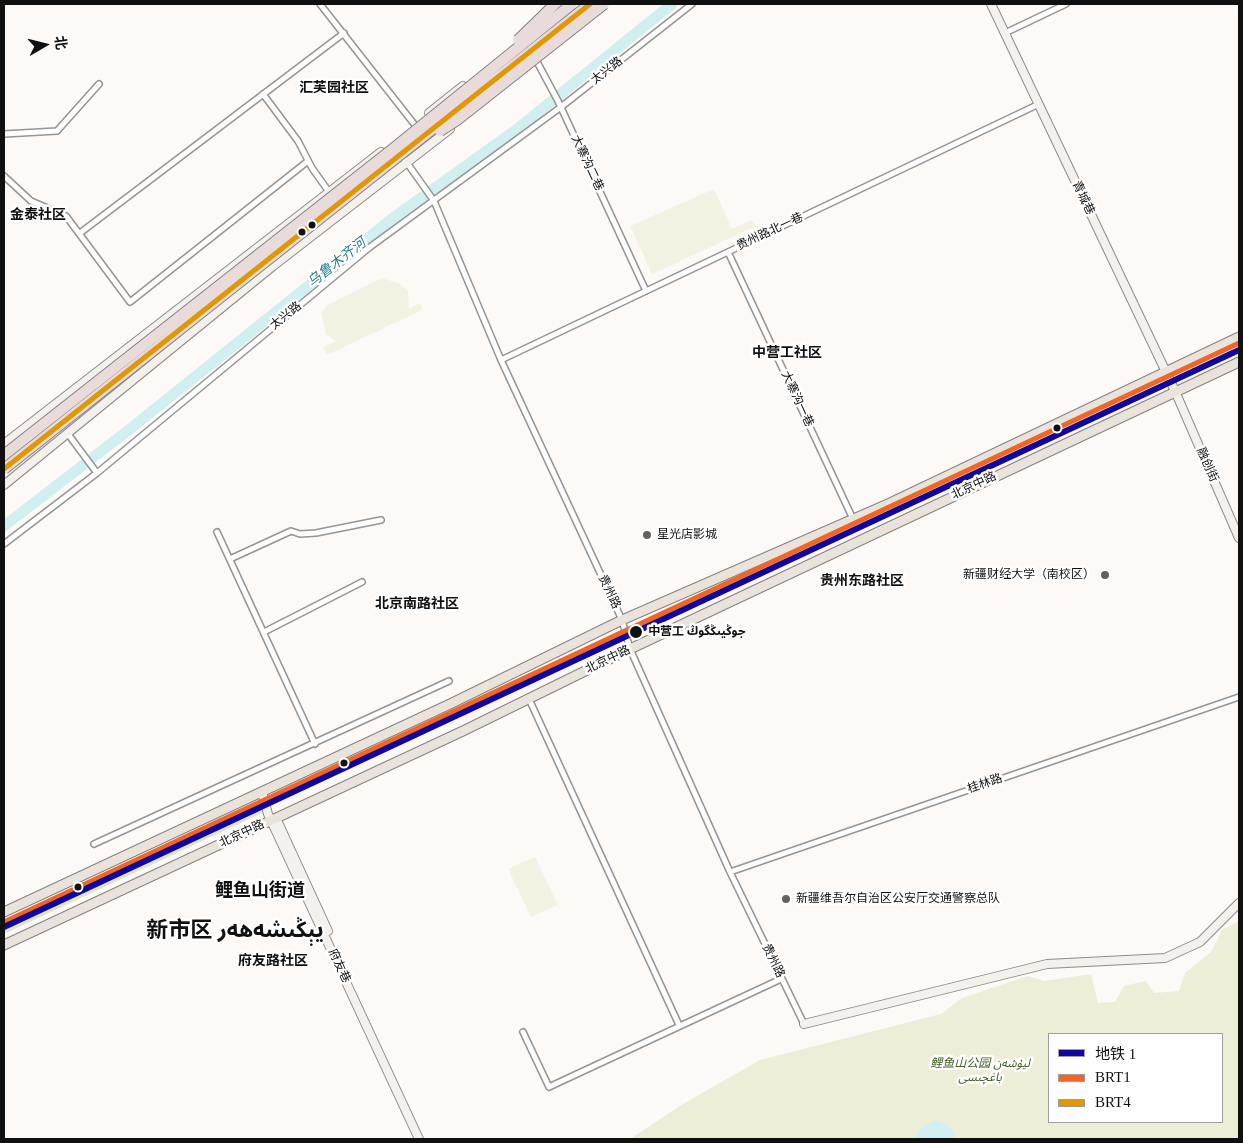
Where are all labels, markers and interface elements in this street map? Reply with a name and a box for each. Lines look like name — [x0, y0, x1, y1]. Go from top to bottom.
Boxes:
north arrow — [20, 20, 70, 70]
text: 北 — [52, 35, 69, 51]
street label: 太兴路 — [588, 54, 626, 88]
district label: 汇芙园社区 — [299, 80, 369, 96]
street label: 大寨沟二巷 — [568, 133, 606, 193]
street label: 青城巷 — [1069, 179, 1097, 217]
district label: 金泰社区 — [10, 207, 66, 223]
street label: 贵州路北一巷 — [734, 210, 806, 254]
unlabelled marker — [307, 220, 317, 230]
unlabelled marker — [297, 227, 307, 237]
water label: 乌鲁木齐河 — [304, 235, 370, 291]
street label: 太兴路 — [267, 299, 305, 333]
district label: 中营工社区 — [752, 345, 822, 361]
street label: 大寨沟一巷 — [778, 369, 816, 429]
unlabelled marker — [1052, 423, 1062, 433]
street label: 融创街 — [1193, 446, 1221, 484]
street label: 北京中路 — [949, 469, 999, 503]
place label: 星光店影城 — [657, 528, 717, 542]
marker: 星光店影城 — [641, 529, 653, 541]
place label: 新疆财经大学（南校区） — [963, 568, 1095, 582]
marker: 新疆财经大学（南校区） — [1099, 569, 1111, 581]
street label: 贵州路 — [595, 573, 623, 611]
district label: 贵州东路社区 — [820, 573, 904, 589]
district label: 北京南路社区 — [375, 596, 459, 612]
marker: 中营工 جوڭيىڭگوڭ — [628, 624, 644, 640]
place label: 中营工 جوڭيىڭگوڭ — [648, 625, 745, 639]
street label: 北京中路 — [583, 643, 633, 677]
unlabelled marker — [339, 758, 349, 768]
street label: 桂林路 — [966, 771, 1004, 797]
street label: 北京中路 — [217, 817, 267, 851]
district label: 鲤鱼山街道 — [215, 880, 305, 902]
unlabelled marker — [73, 882, 83, 892]
place label: 新疆维吾尔自治区公安厅交通警察总队 — [796, 892, 1000, 906]
marker: 新疆维吾尔自治区公安厅交通警察总队 — [780, 893, 792, 905]
district label: 新市区 يېڭىشەھەر — [146, 918, 324, 944]
street label: 贵州路 — [759, 942, 787, 980]
street label: 府友巷 — [325, 947, 353, 985]
district label: 府友路社区 — [238, 953, 308, 969]
legend — [1048, 1033, 1223, 1123]
text: 地铁 1 — [1095, 1046, 1136, 1062]
park label: 鲤鱼山公园 ليۇشەن باغچىسى — [930, 1057, 1030, 1085]
text: BRT1 — [1095, 1069, 1131, 1085]
text: BRT4 — [1095, 1094, 1131, 1110]

